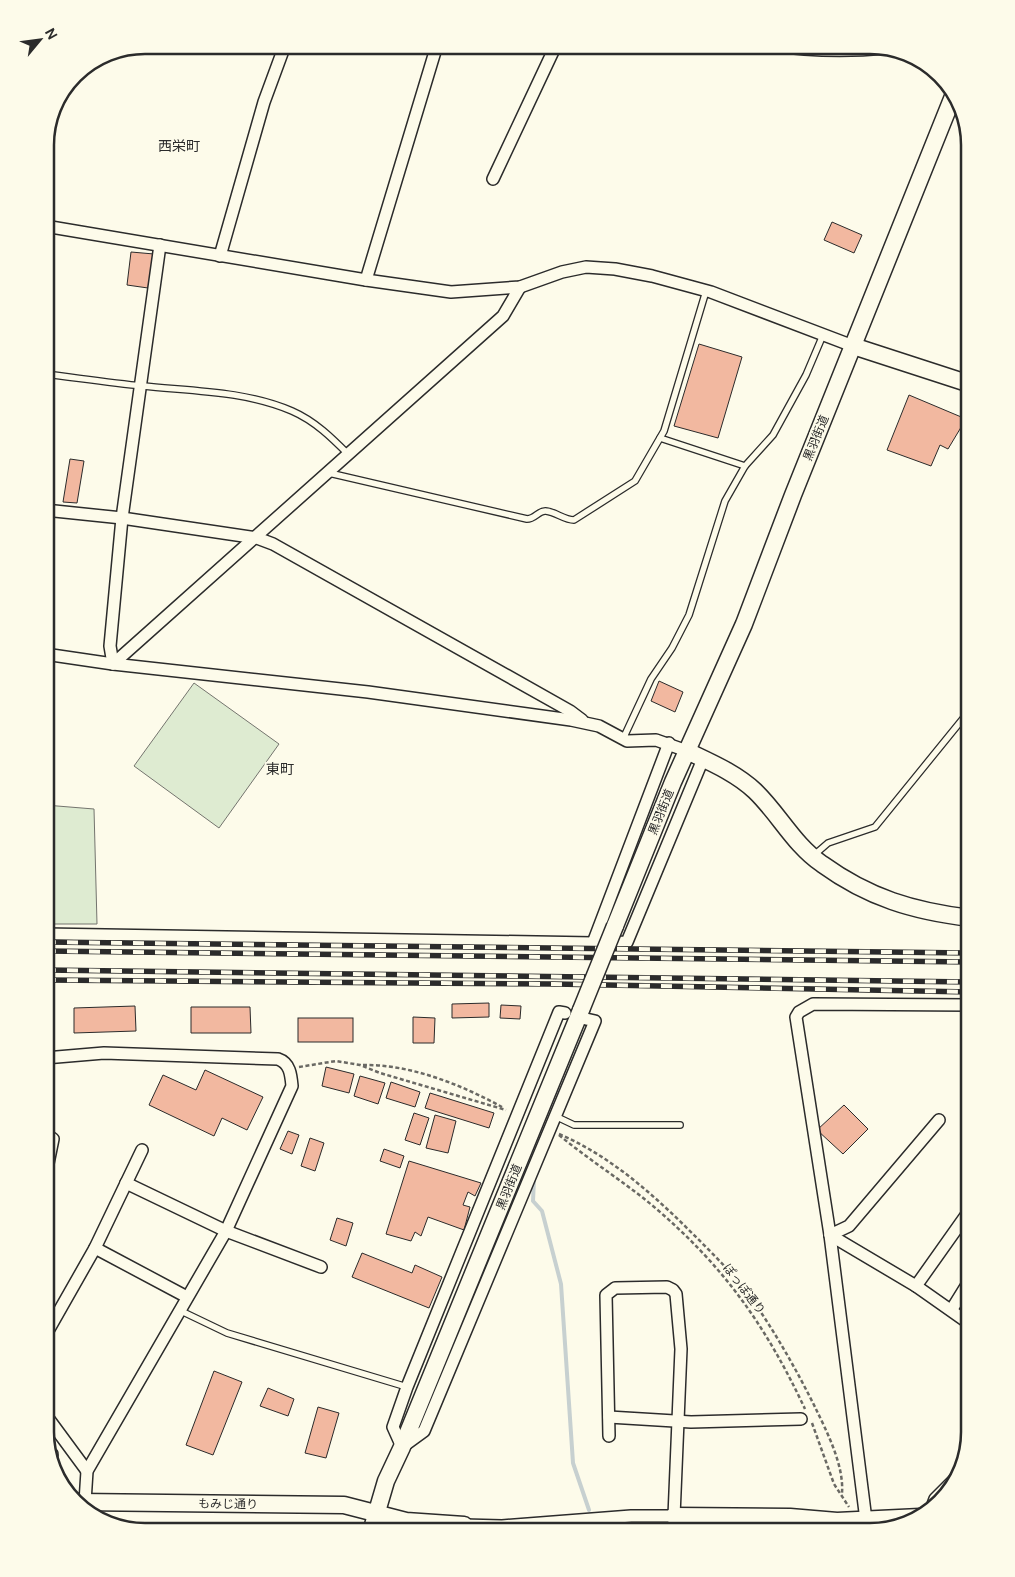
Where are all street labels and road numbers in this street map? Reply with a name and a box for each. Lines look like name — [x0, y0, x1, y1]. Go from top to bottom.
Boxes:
street label: 黒羽街道 — [800, 413, 832, 463]
street label: 黒羽街道 — [645, 787, 677, 837]
street label: 黒羽街道 — [493, 1162, 525, 1212]
street label: ぽっぽ通り — [719, 1260, 769, 1318]
street label: もみじ通り — [198, 1495, 258, 1513]

